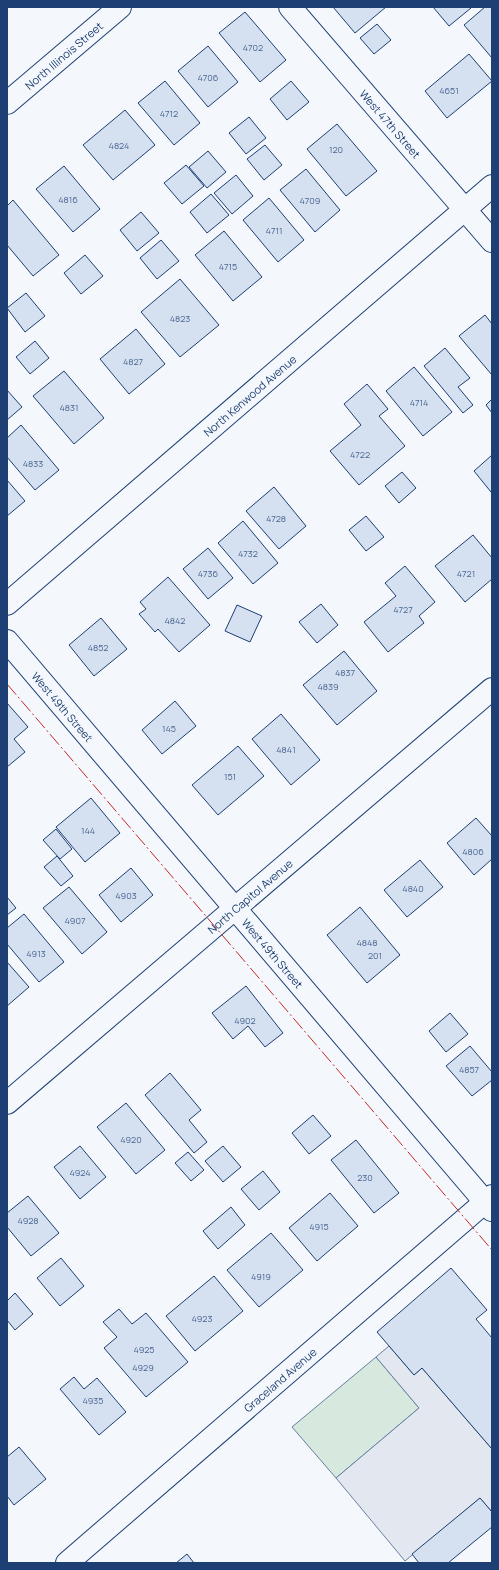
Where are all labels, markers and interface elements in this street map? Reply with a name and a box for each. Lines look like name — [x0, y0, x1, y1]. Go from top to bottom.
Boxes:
street label: North Illinois Street — [21, 18, 105, 92]
house number: 4702 — [243, 41, 263, 54]
house number: 4706 — [198, 71, 219, 84]
house number: 4651 — [439, 84, 459, 97]
street label: West 47th Street — [357, 86, 424, 161]
house number: 4712 — [160, 107, 178, 120]
house number: 4824 — [109, 139, 129, 152]
house number: 120 — [329, 143, 343, 156]
house number: 4816 — [58, 193, 78, 206]
house number: 4709 — [300, 194, 320, 207]
house number: 4711 — [266, 224, 282, 237]
house number: 4715 — [219, 260, 237, 273]
house number: 4823 — [170, 312, 190, 325]
street label: North Kenwood Avenue — [200, 351, 299, 439]
house number: 4827 — [123, 355, 144, 368]
house number: 4714 — [410, 396, 428, 409]
house number: 4831 — [59, 401, 79, 414]
house number: 4722 — [350, 448, 370, 461]
house number: 4833 — [23, 457, 43, 470]
house number: 4728 — [266, 512, 286, 525]
house number: 4732 — [238, 547, 258, 560]
house number: 4736 — [198, 567, 219, 580]
house number: 4721 — [457, 567, 475, 580]
house number: 4727 — [393, 603, 413, 616]
house number: 4842 — [165, 614, 185, 627]
house number: 4852 — [88, 641, 108, 654]
house number: 4837 — [335, 666, 355, 679]
street label: West 49th Street — [29, 668, 97, 744]
house number: 4839 — [317, 680, 339, 693]
house number: 145 — [162, 722, 176, 735]
house number: 4841 — [276, 743, 296, 756]
house number: 151 — [224, 770, 236, 783]
house number: 144 — [81, 824, 95, 837]
house number: 4806 — [462, 845, 484, 858]
street label: North Capitol Avenue — [204, 855, 296, 936]
house number: 4840 — [402, 882, 424, 895]
house number: 4903 — [115, 889, 137, 902]
house number: 4907 — [65, 914, 86, 927]
street label: West 49th Street — [239, 915, 307, 991]
house number: 4848 — [356, 936, 378, 949]
house number: 4913 — [26, 947, 46, 960]
house number: 201 — [368, 949, 382, 962]
house number: 4902 — [234, 1014, 256, 1027]
house number: 4857 — [459, 1063, 480, 1076]
house number: 4920 — [120, 1133, 142, 1146]
house number: 4924 — [69, 1166, 91, 1179]
house number: 230 — [357, 1171, 373, 1184]
house number: 4928 — [17, 1214, 39, 1227]
house number: 4915 — [309, 1220, 329, 1233]
house number: 4919 — [251, 1270, 271, 1283]
house number: 4923 — [192, 1312, 212, 1325]
house number: 4925 — [133, 1343, 155, 1356]
street label: Graceland Avenue — [240, 1343, 320, 1415]
house number: 4929 — [132, 1361, 154, 1374]
house number: 4935 — [83, 1394, 103, 1407]

